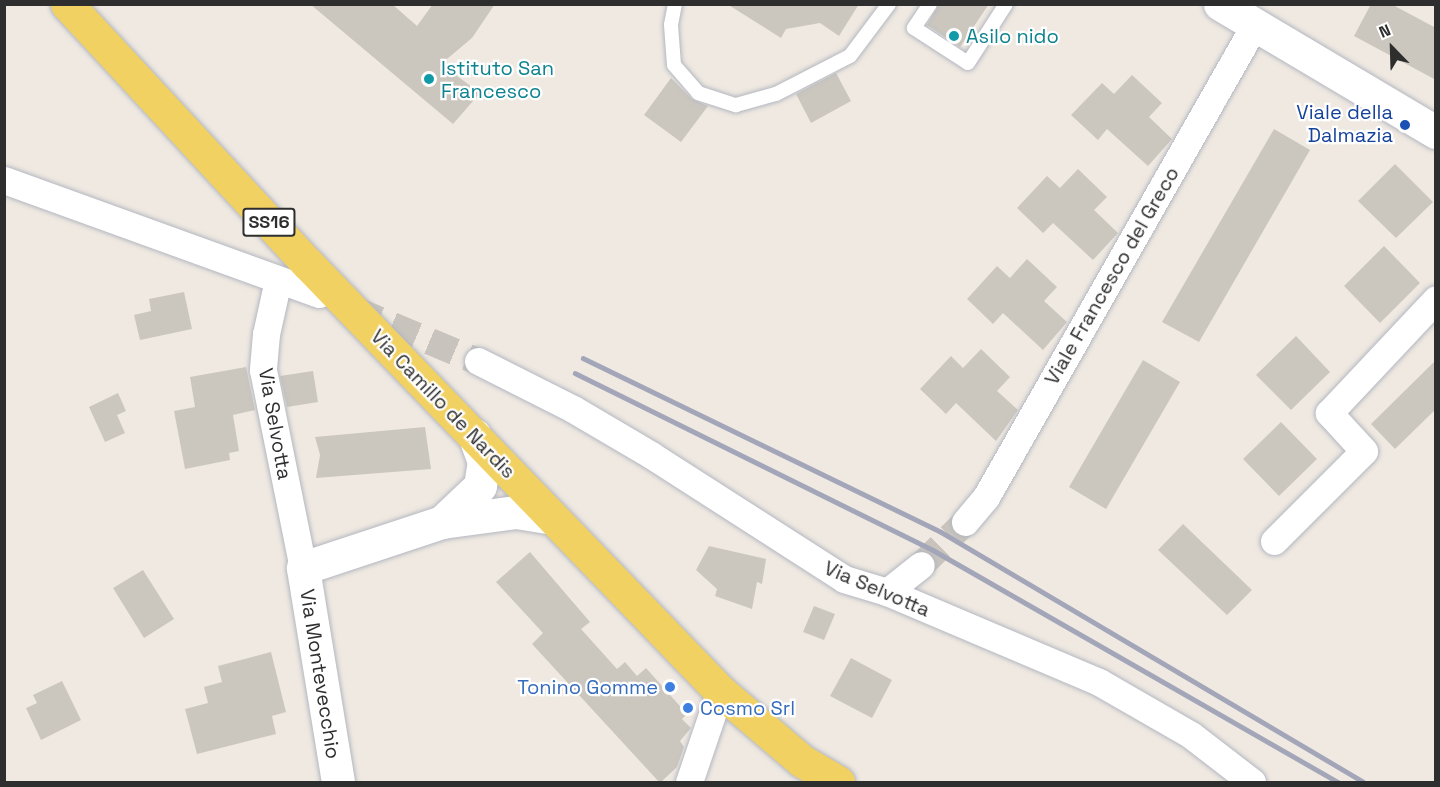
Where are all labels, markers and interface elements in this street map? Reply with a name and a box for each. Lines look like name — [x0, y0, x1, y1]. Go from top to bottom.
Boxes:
north arrow — [1362, 18, 1422, 78]
text: N — [1376, 19, 1394, 43]
place label: Asilo nido — [966, 24, 1059, 48]
marker: Asilo nido — [947, 29, 961, 43]
place label: Istituto San Francesco — [441, 56, 554, 103]
marker: Istituto San Francesco — [422, 72, 436, 86]
place label: Viale della Dalmazia — [1296, 101, 1393, 148]
marker: Viale della Dalmazia — [1398, 118, 1412, 132]
street label: Viale Francesco del Greco — [1040, 163, 1184, 389]
road number: SS16 — [242, 207, 296, 237]
street label: Via Camillo de Nardis — [366, 325, 520, 483]
street label: Via Selvotta — [253, 366, 297, 482]
street label: Via Selvotta — [820, 556, 934, 622]
street label: Via Montevecchio — [295, 587, 345, 761]
place label: Tonino Gomme — [517, 675, 658, 699]
marker: Tonino Gomme — [663, 680, 677, 694]
place label: Cosmo Srl — [700, 696, 795, 720]
marker: Cosmo Srl — [681, 701, 695, 715]

